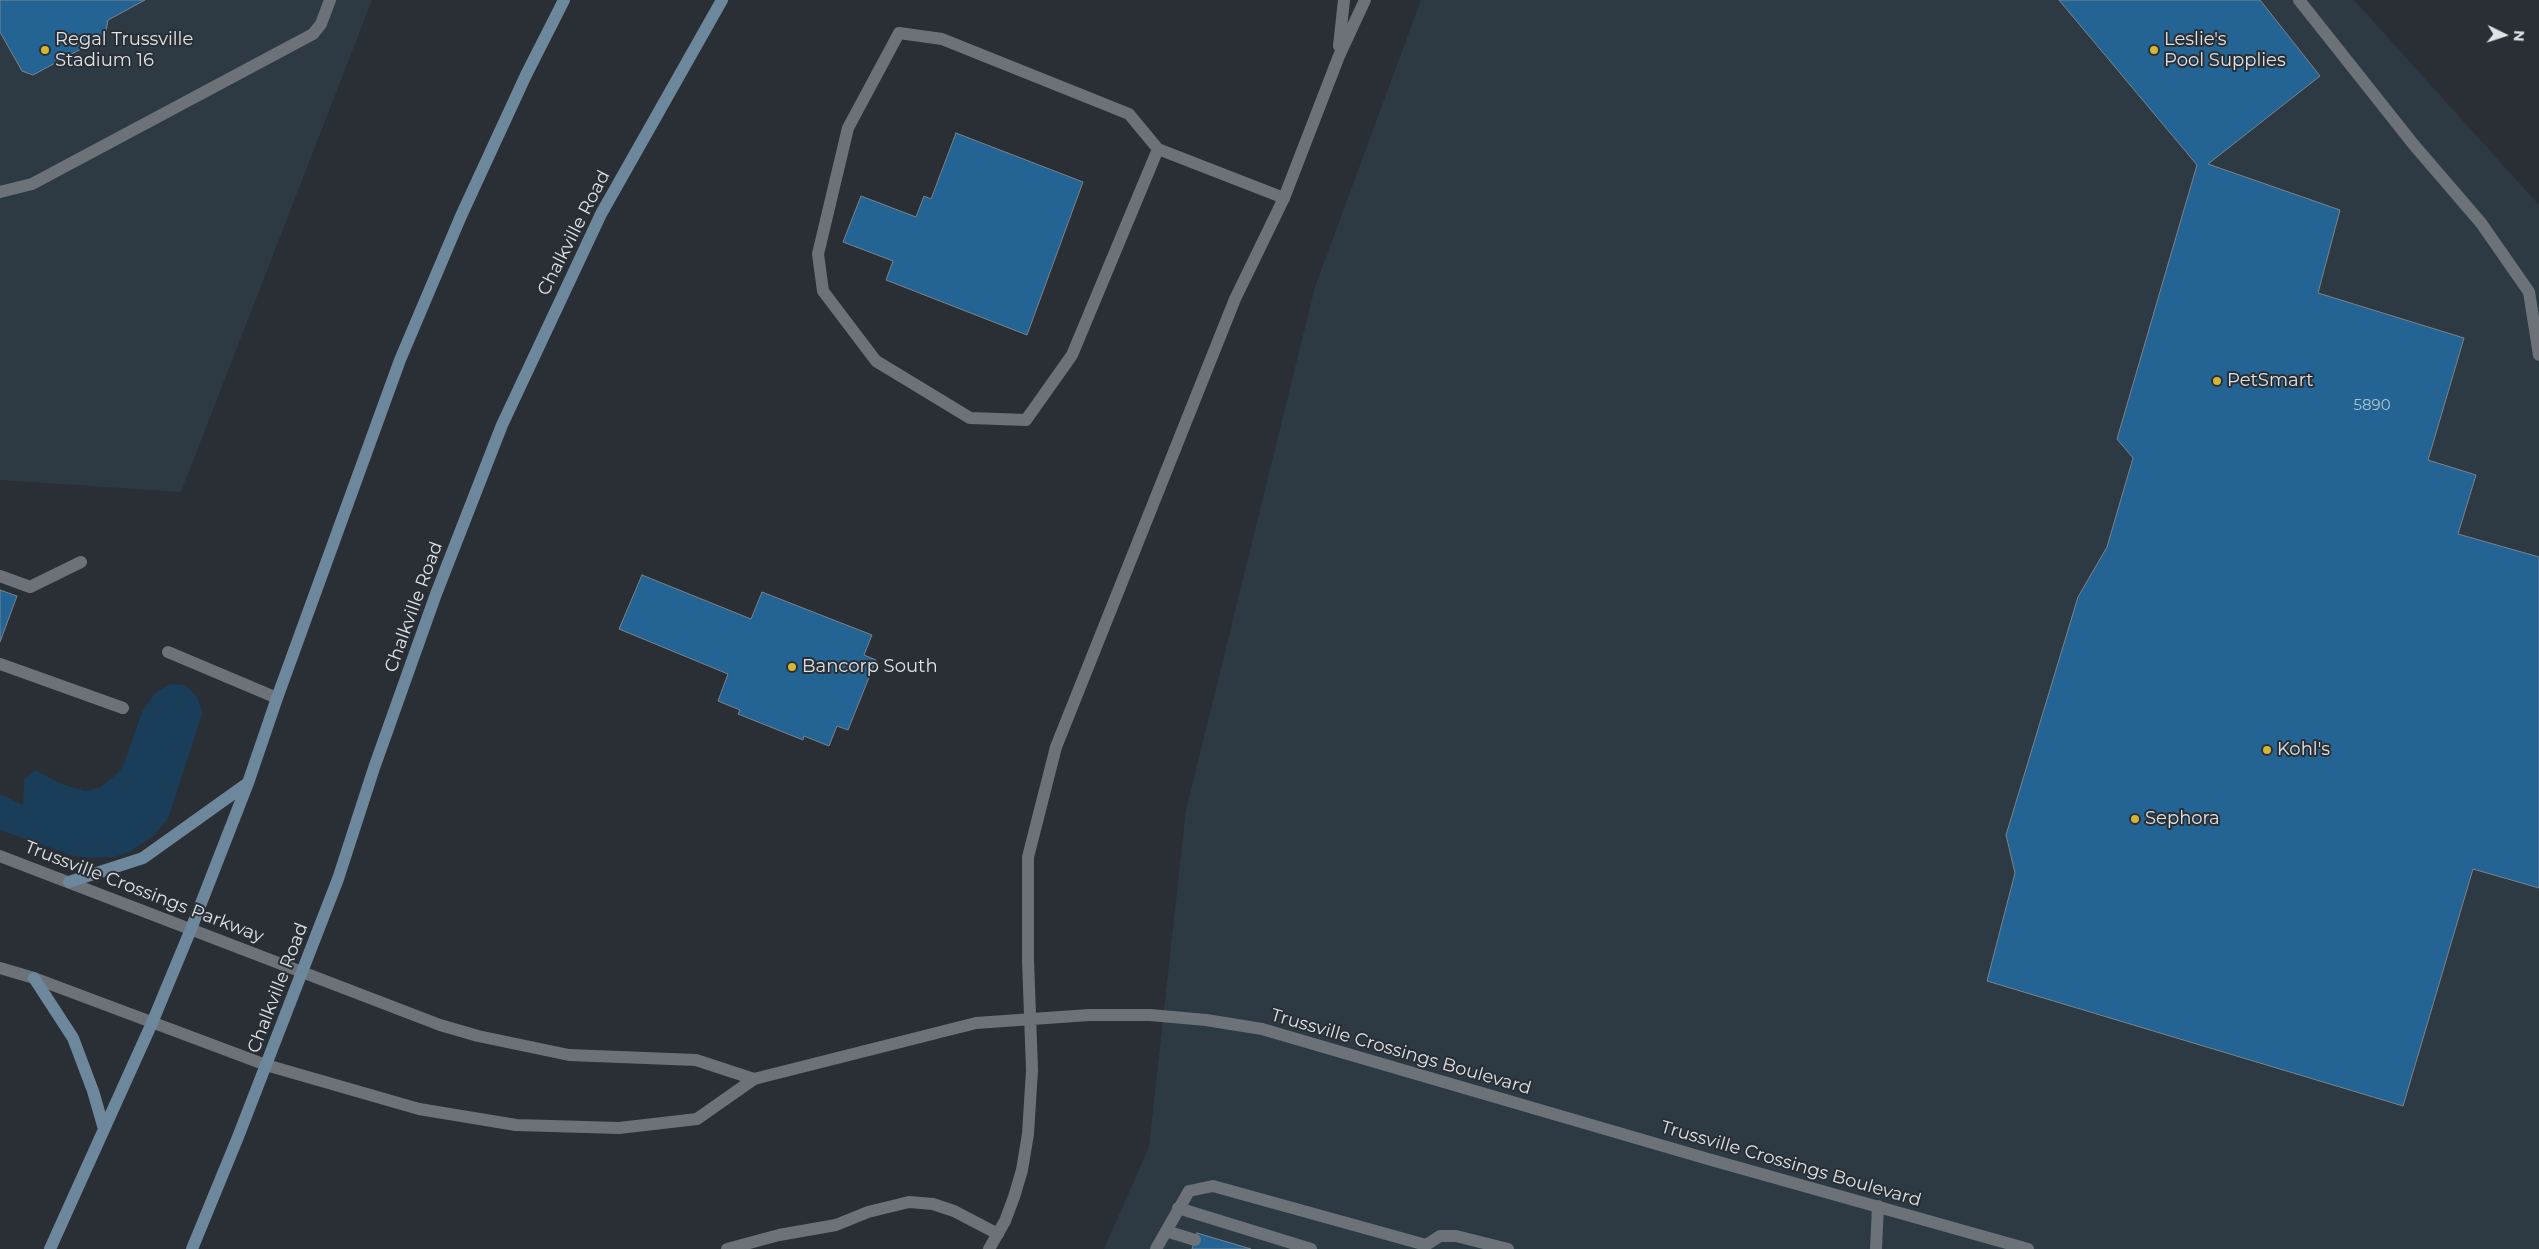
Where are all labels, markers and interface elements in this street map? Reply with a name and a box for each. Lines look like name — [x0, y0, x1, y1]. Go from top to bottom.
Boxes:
north arrow — [2479, 10, 2529, 60]
place label: Regal Trussville Stadium 16 — [55, 29, 193, 72]
place label: Leslie's Pool Supplies — [2164, 29, 2286, 72]
text: N — [2510, 30, 2528, 42]
marker: Regal Trussville Stadium 16 — [39, 44, 51, 56]
marker: Leslie's Pool Supplies — [2148, 44, 2160, 56]
street label: Chalkville Road — [533, 167, 615, 299]
place label: PetSmart — [2227, 370, 2313, 392]
marker: PetSmart — [2211, 375, 2223, 387]
house number: 5890 — [2353, 397, 2391, 415]
street label: Chalkville Road — [380, 539, 448, 675]
place label: Bancorp South — [802, 656, 938, 678]
marker: Bancorp South — [786, 661, 798, 673]
place label: Kohl's — [2277, 739, 2330, 761]
marker: Kohl's — [2261, 744, 2273, 756]
place label: Sephora — [2145, 808, 2220, 830]
marker: Sephora — [2129, 813, 2141, 825]
street label: Trussville Crossings Parkway — [21, 836, 267, 948]
street label: Chalkville Road — [243, 920, 313, 1056]
street label: Trussville Crossings Boulevard — [1268, 1004, 1534, 1100]
street label: Trussville Crossings Boulevard — [1658, 1116, 1924, 1212]

